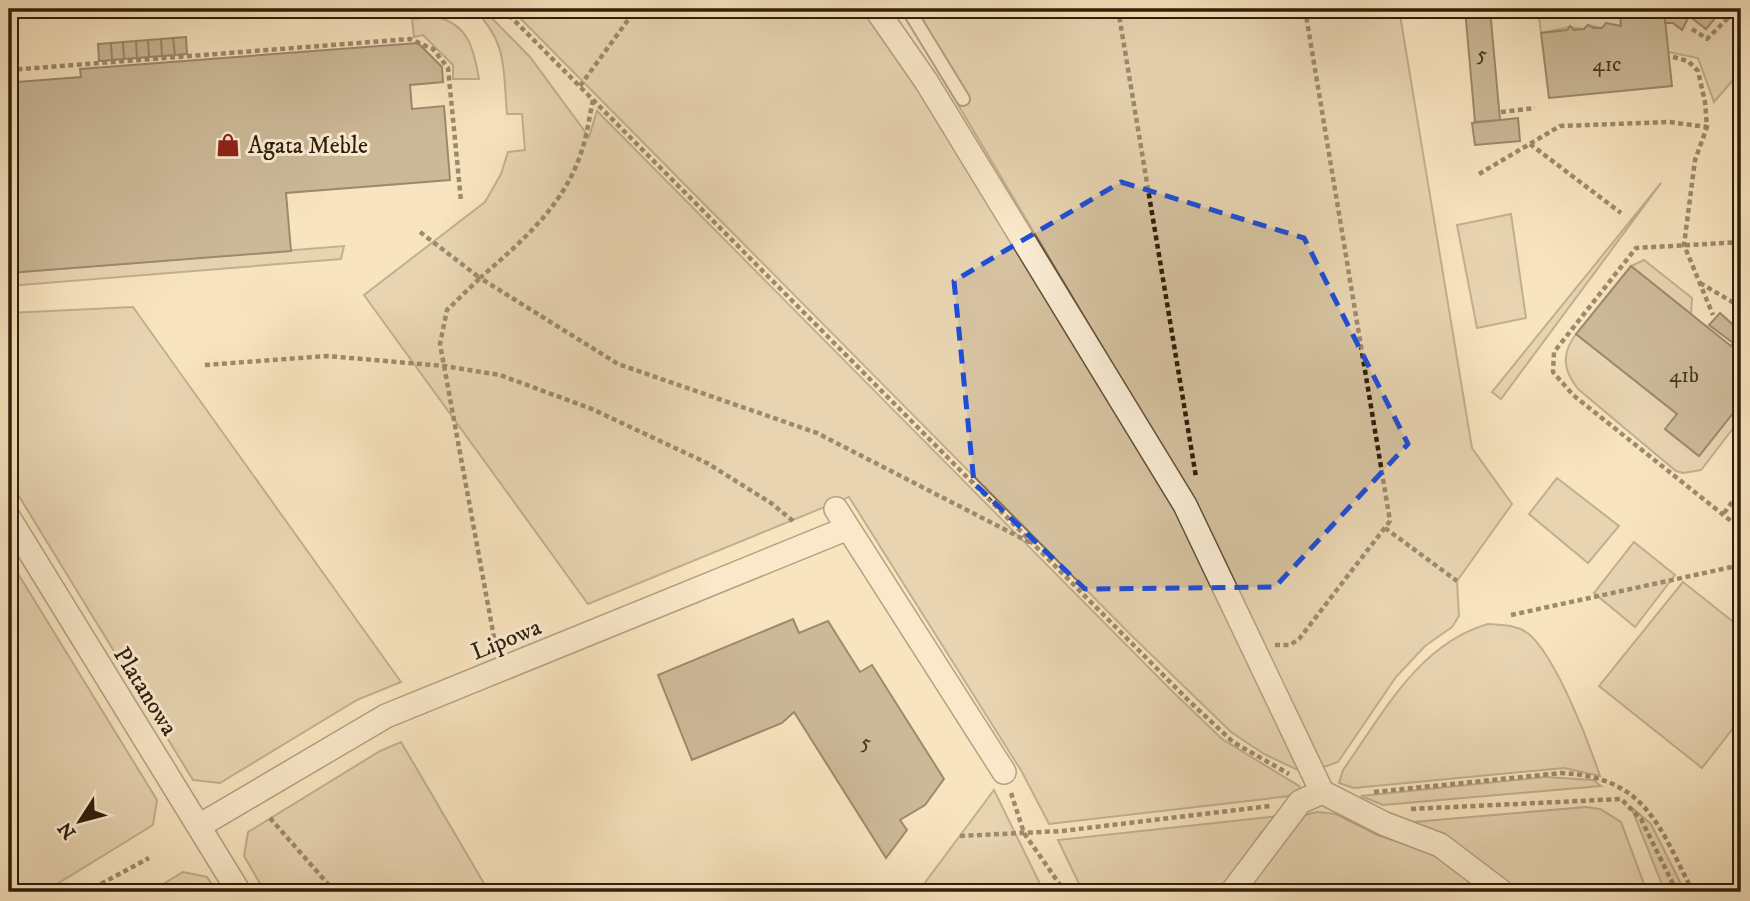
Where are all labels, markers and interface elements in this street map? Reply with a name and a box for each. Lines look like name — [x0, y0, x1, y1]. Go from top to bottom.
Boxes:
house number: 5 — [1477, 42, 1487, 68]
house number: 41c — [1593, 52, 1621, 78]
shop icon: Agata Meble — [214, 131, 242, 159]
place label: Agata Meble — [248, 131, 368, 161]
house number: 41b — [1669, 363, 1699, 389]
street label: Lipowa — [467, 612, 546, 667]
street label: Platanowa — [106, 642, 184, 742]
house number: 5 — [861, 730, 871, 756]
north arrow — [46, 786, 116, 856]
text: N — [53, 817, 81, 843]

